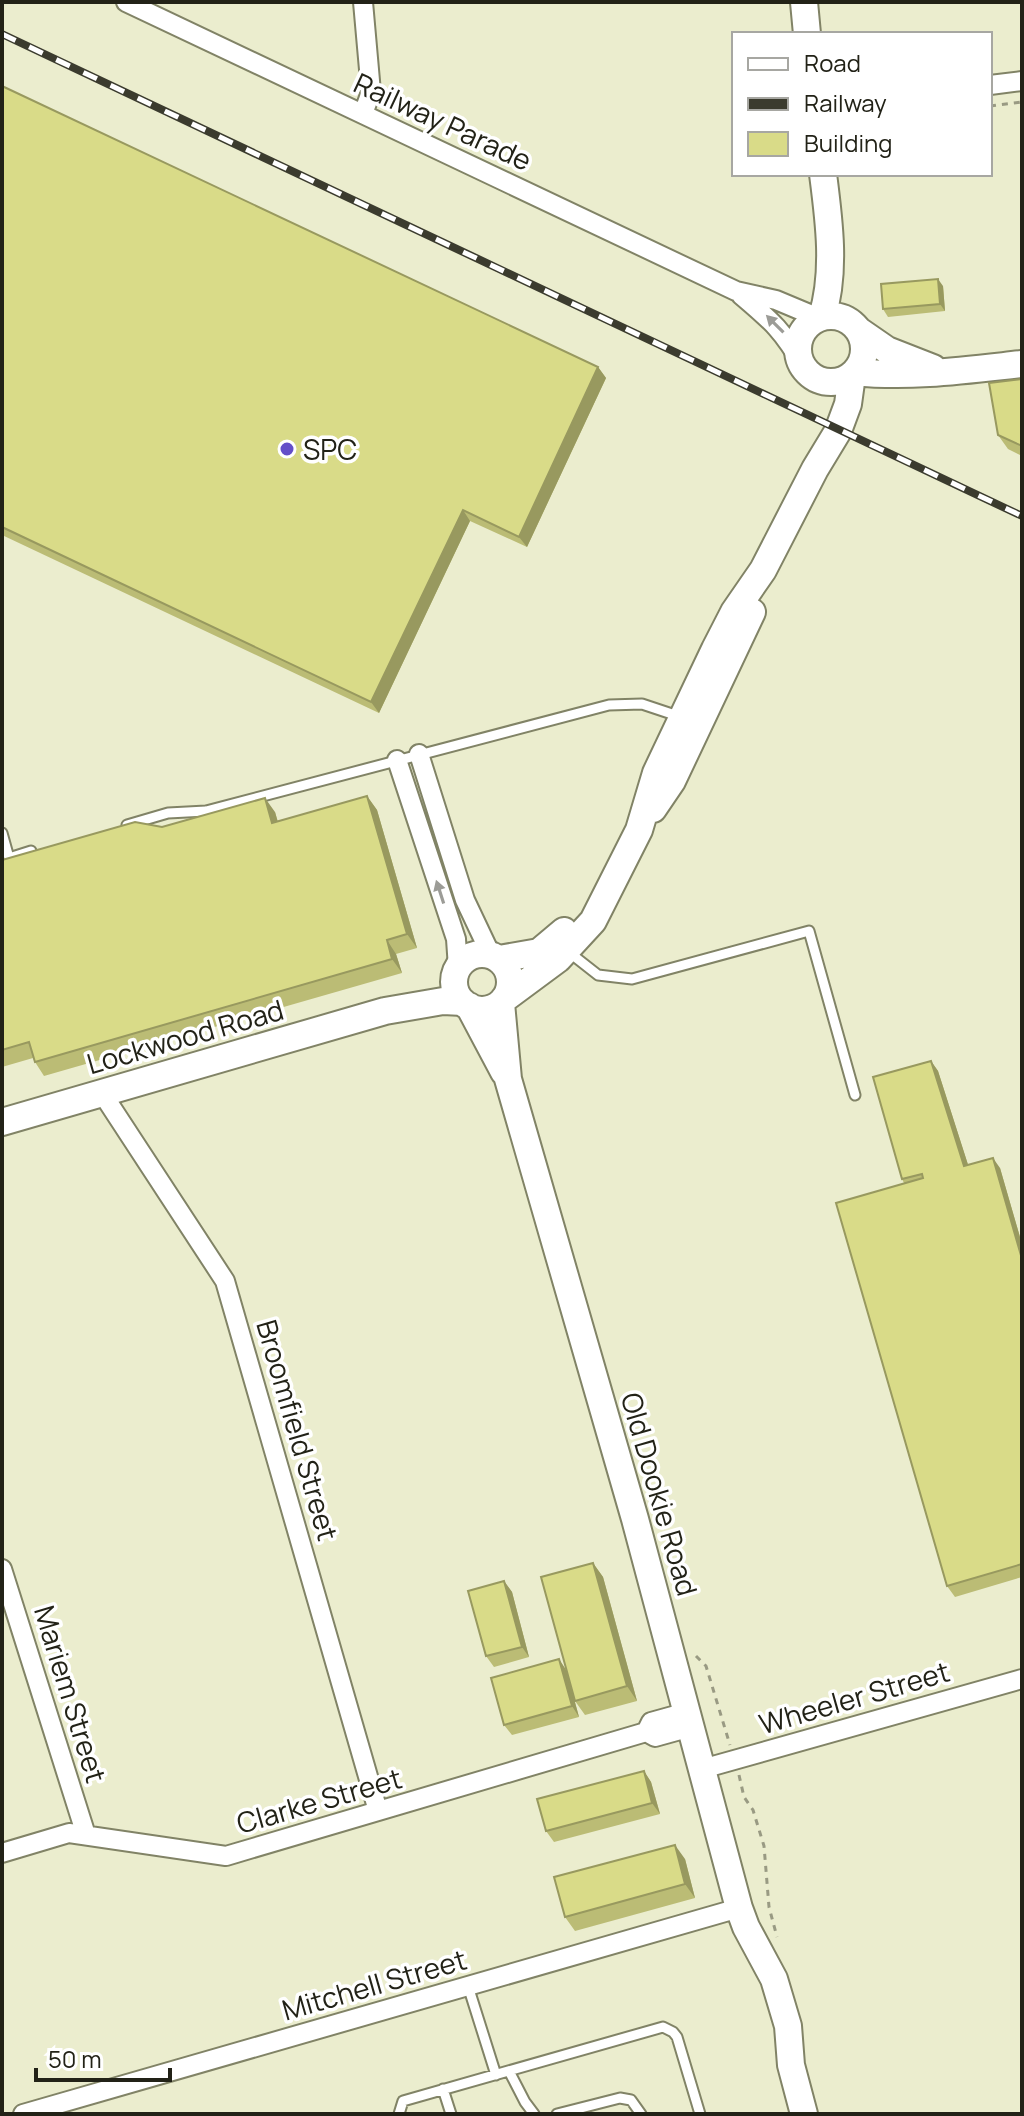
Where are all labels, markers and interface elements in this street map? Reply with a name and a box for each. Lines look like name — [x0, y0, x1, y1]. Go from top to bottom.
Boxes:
legend — [732, 32, 992, 176]
text: Road — [804, 46, 861, 79]
street label: Railway Parade — [348, 63, 538, 179]
text: Railway — [804, 86, 887, 119]
text: Building — [804, 126, 892, 159]
one-way arrow — [766, 316, 785, 334]
place label: SPC — [303, 430, 357, 468]
marker: SPC — [278, 440, 296, 458]
one-way arrow — [434, 880, 446, 904]
street label: Lockwood Road — [82, 990, 288, 1082]
street label: Broomfield Street — [248, 1315, 348, 1545]
street label: Old Dookie Road — [613, 1388, 707, 1600]
street label: Mariem Street — [26, 1601, 116, 1787]
street label: Wheeler Street — [754, 1652, 954, 1742]
street label: Clarke Street — [232, 1758, 406, 1842]
street label: Mitchell Street — [277, 1940, 471, 2028]
scale bar — [36, 2032, 170, 2082]
text: 50 m — [48, 2042, 102, 2075]

